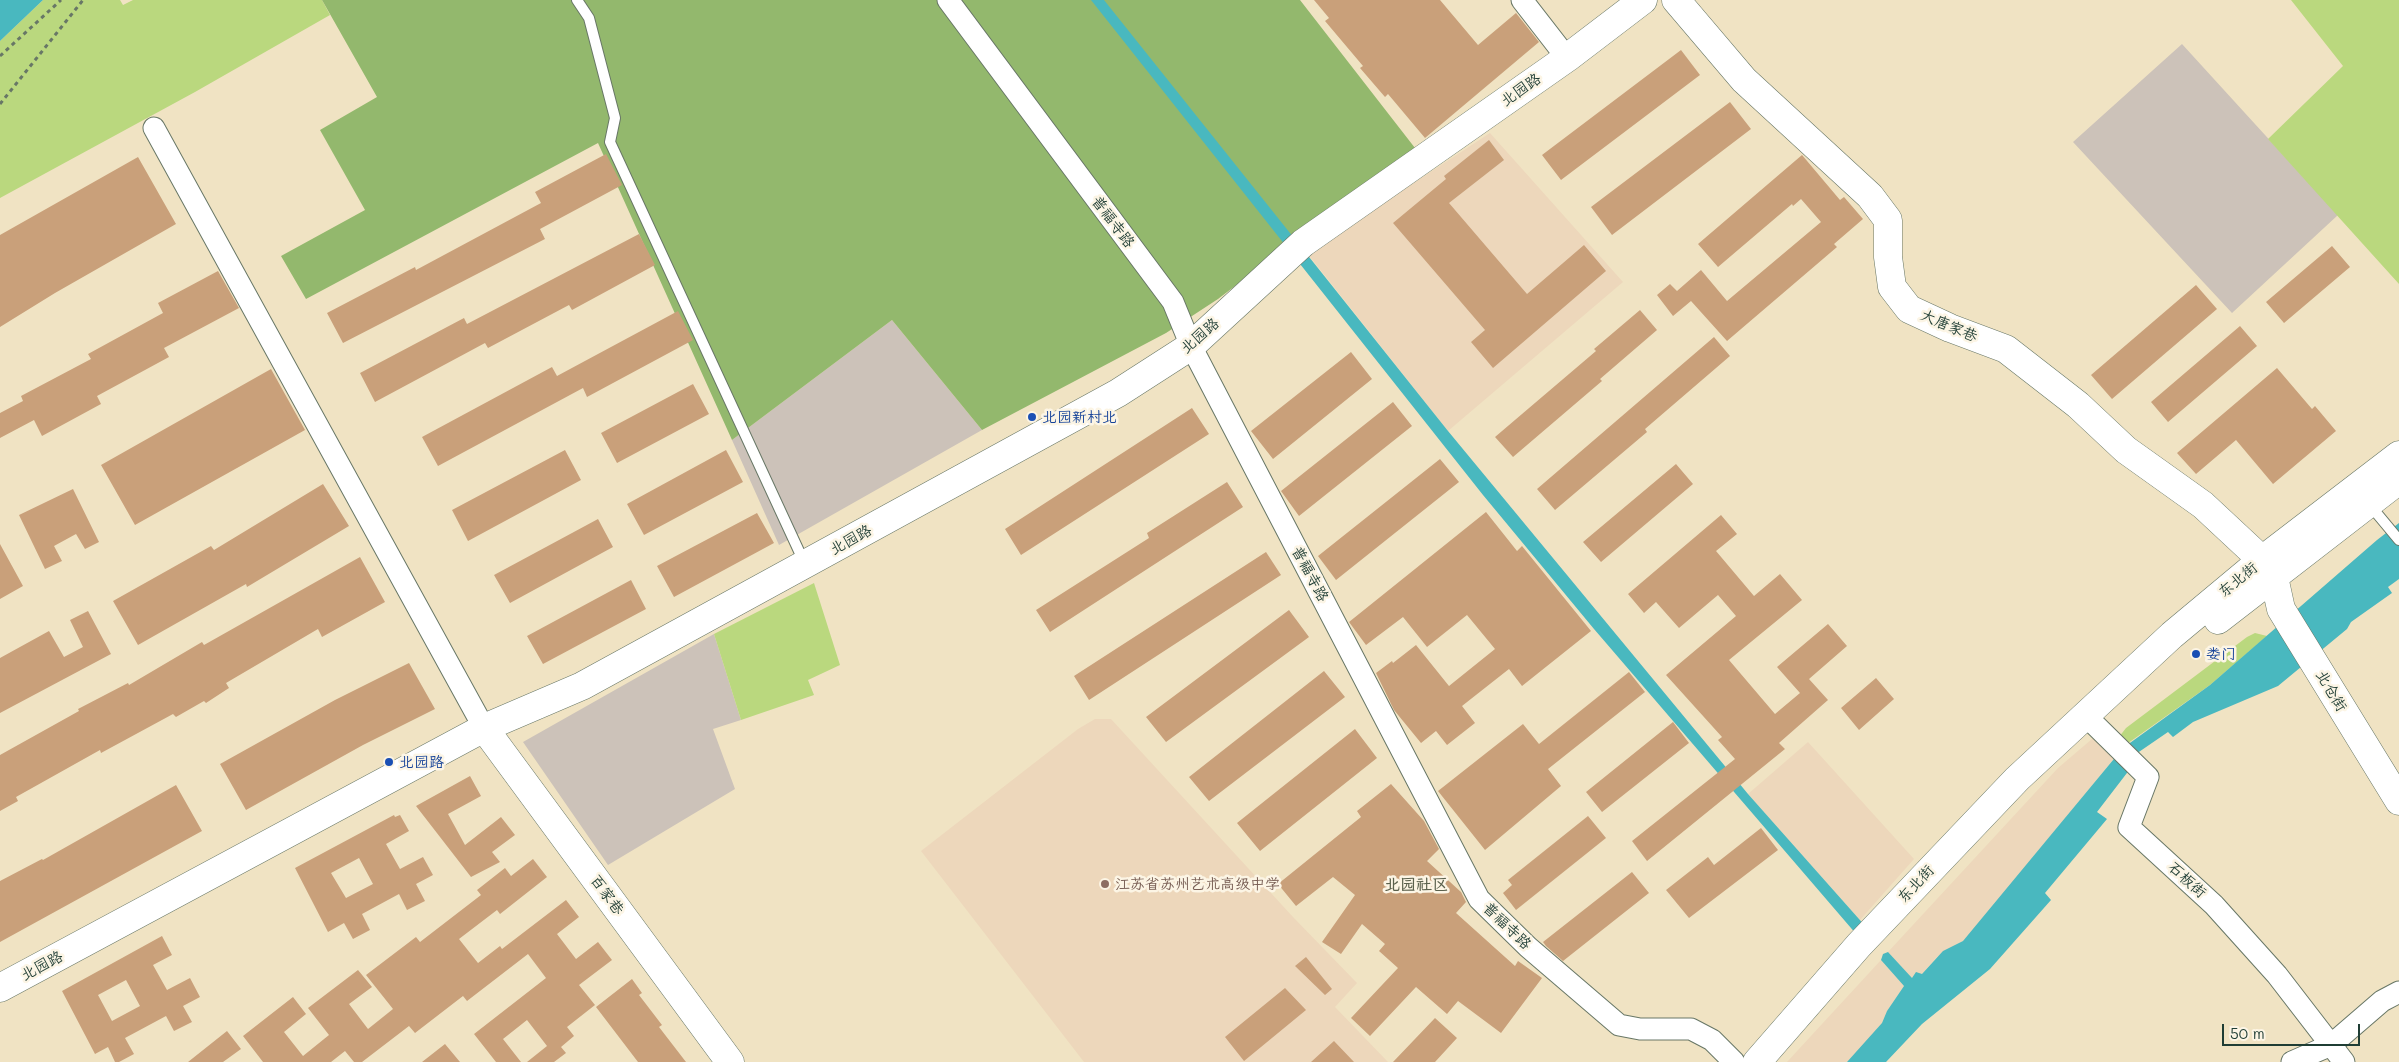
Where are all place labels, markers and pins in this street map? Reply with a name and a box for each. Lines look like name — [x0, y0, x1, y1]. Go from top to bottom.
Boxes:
place label: 北园新村北 — [1042, 408, 1117, 426]
marker: 北园新村北 — [1026, 411, 1038, 423]
place label: 娄门 — [2206, 645, 2236, 663]
marker: 娄门 — [2190, 648, 2202, 660]
place label: 北园路 — [399, 753, 444, 771]
marker: 北园路 — [383, 756, 395, 768]
place label: 江苏省苏州艺术高级中学 — [1115, 875, 1280, 893]
marker: 江苏省苏州艺术高级中学 — [1099, 878, 1111, 890]

